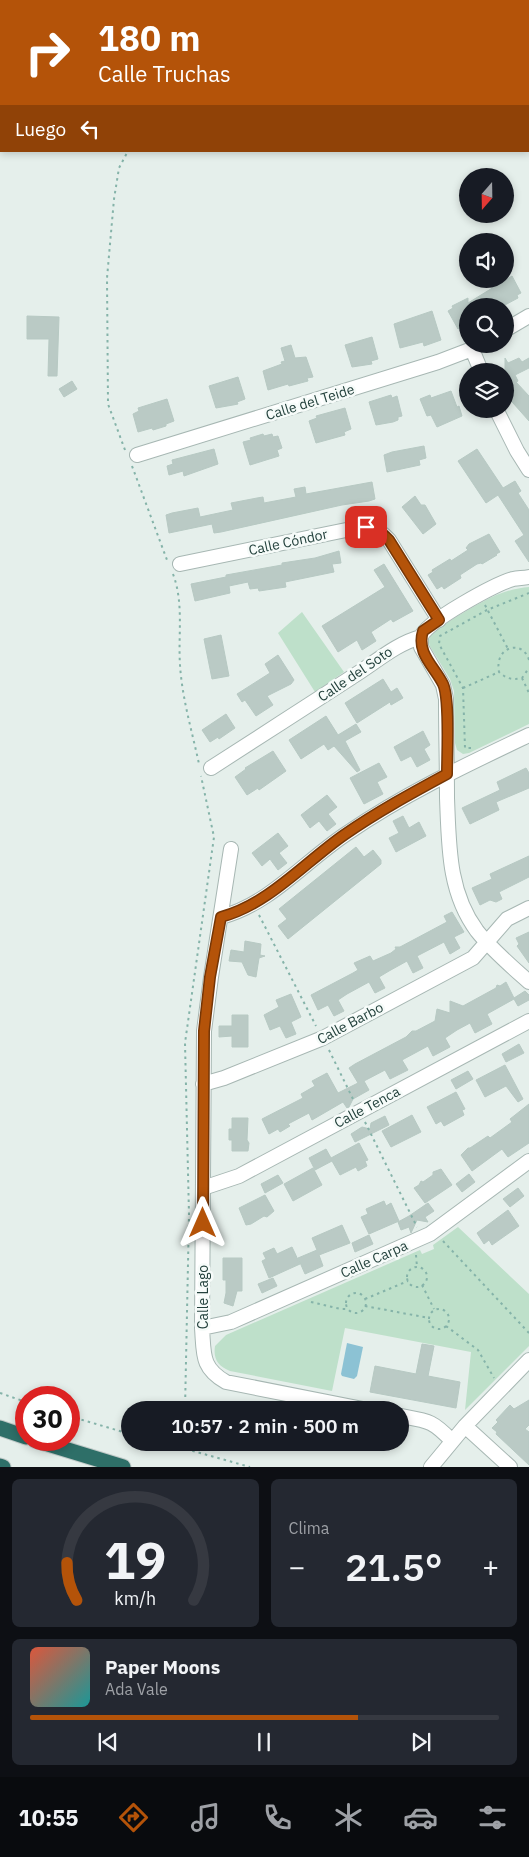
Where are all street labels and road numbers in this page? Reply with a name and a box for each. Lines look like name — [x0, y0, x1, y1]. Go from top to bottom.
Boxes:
street label: Calle del Teide — [264, 380, 357, 424]
street label: Calle Cóndor — [247, 525, 329, 559]
street label: Calle del Soto — [314, 642, 396, 706]
street label: Calle Barbo — [314, 998, 386, 1048]
street label: Calle Tenca — [331, 1082, 403, 1132]
street label: Calle Carpa — [338, 1236, 411, 1282]
street label: Calle Lago — [194, 1265, 212, 1329]

